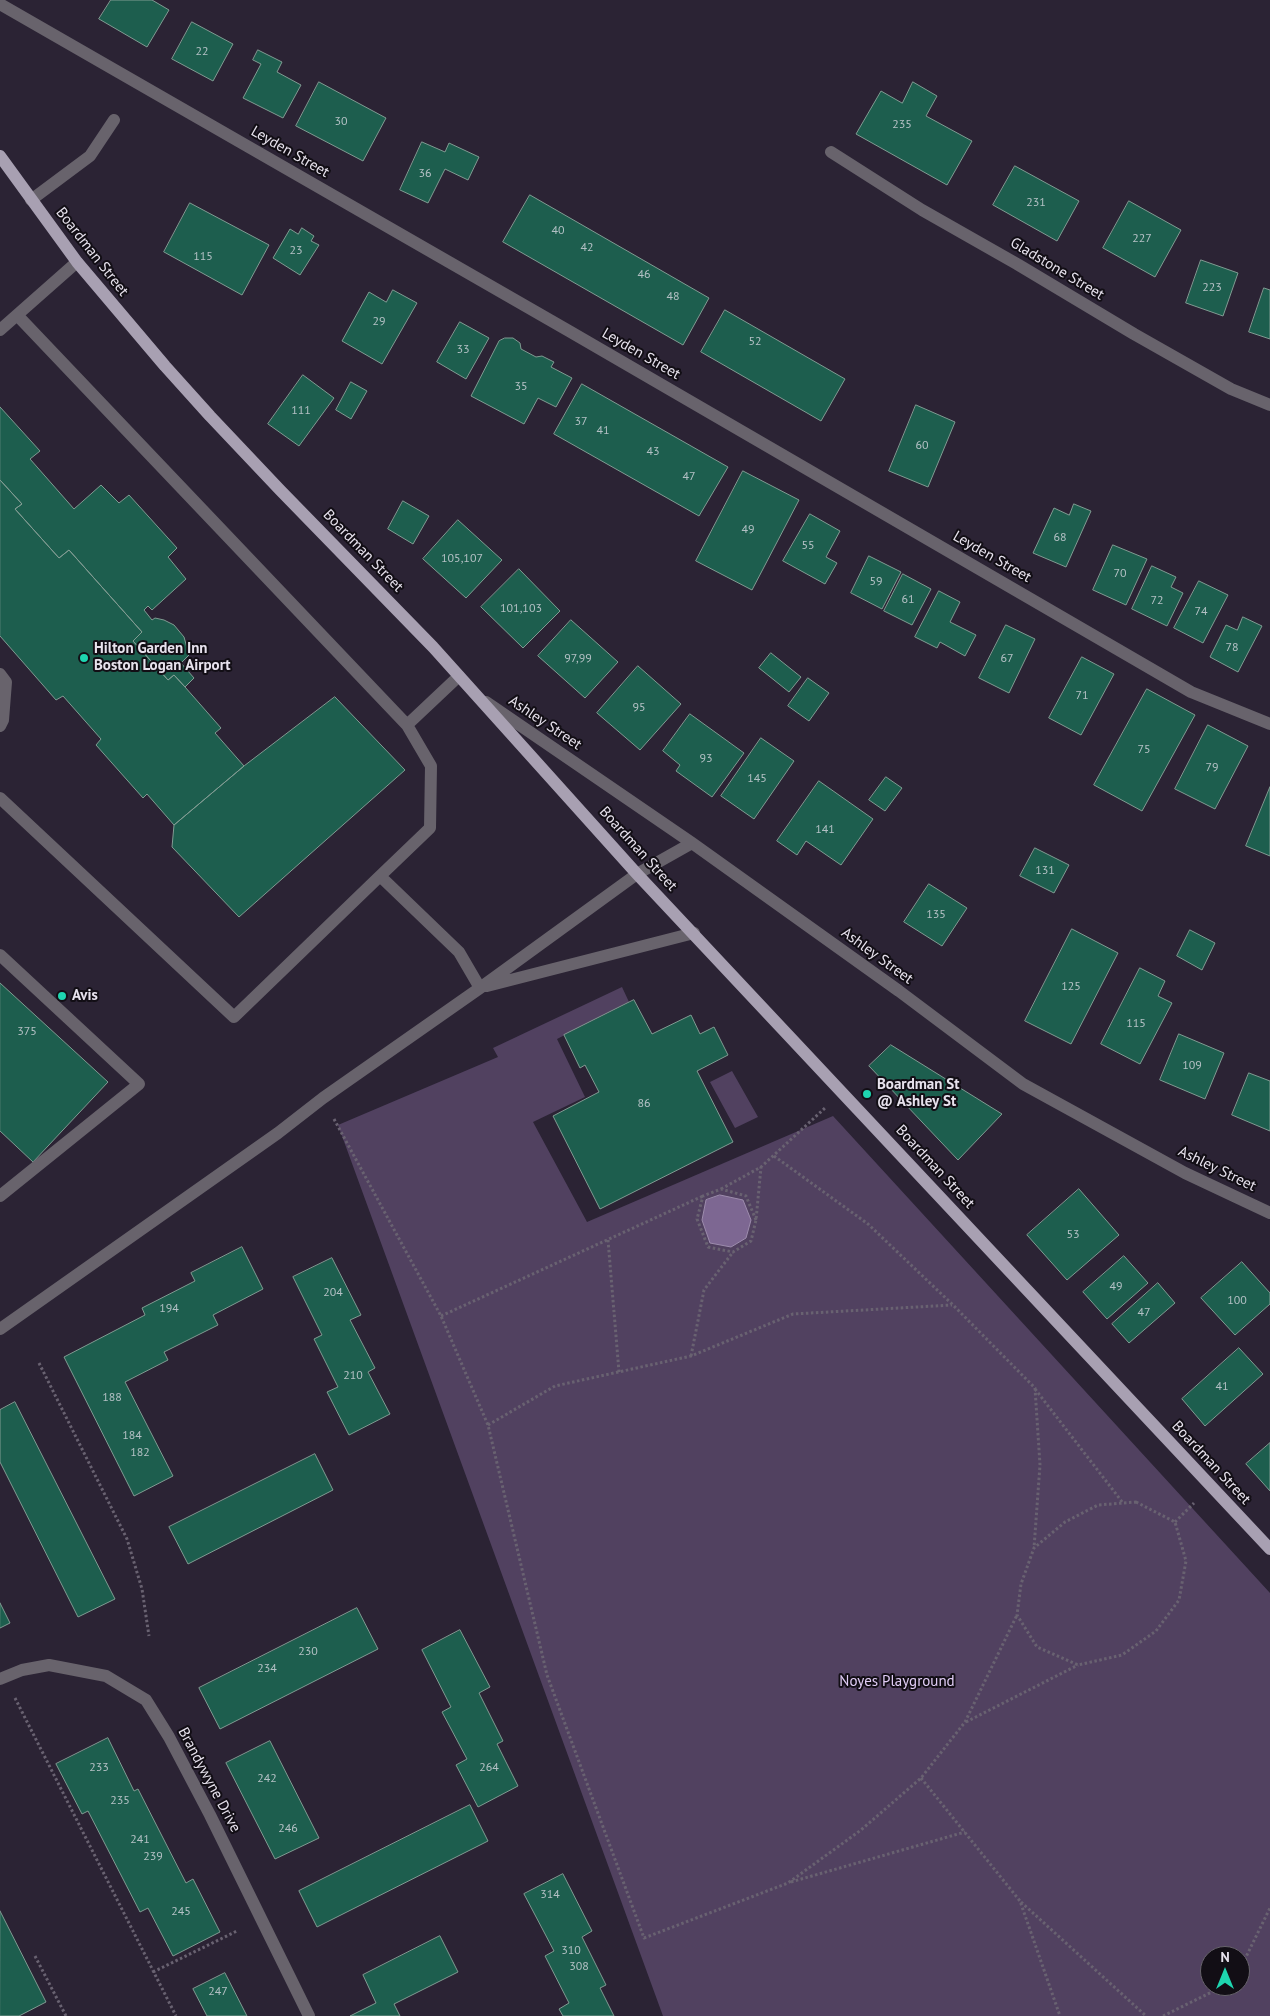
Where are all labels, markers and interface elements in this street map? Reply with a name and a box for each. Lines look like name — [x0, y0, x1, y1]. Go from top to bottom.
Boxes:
house number: 22 — [195, 45, 209, 59]
house number: 30 — [334, 115, 348, 129]
house number: 235 — [892, 118, 912, 132]
street label: Leyden Street — [248, 122, 332, 182]
house number: 36 — [418, 167, 432, 181]
house number: 231 — [1026, 196, 1046, 210]
street label: Boardman Street — [52, 204, 132, 300]
house number: 40 — [551, 224, 565, 238]
house number: 227 — [1132, 232, 1152, 246]
street label: Gladstone Street — [1007, 234, 1107, 304]
house number: 42 — [580, 241, 594, 255]
house number: 23 — [289, 244, 303, 258]
house number: 115 — [193, 250, 213, 264]
house number: 46 — [637, 268, 651, 282]
house number: 223 — [1202, 281, 1222, 295]
house number: 48 — [666, 290, 680, 304]
house number: 29 — [372, 315, 386, 329]
street label: Leyden Street — [599, 324, 683, 384]
house number: 52 — [748, 335, 762, 349]
house number: 33 — [456, 343, 470, 357]
house number: 35 — [514, 380, 528, 394]
house number: 111 — [291, 404, 311, 418]
house number: 37 — [574, 415, 588, 429]
house number: 41 — [596, 424, 610, 438]
house number: 60 — [915, 439, 929, 453]
house number: 43 — [646, 445, 660, 459]
house number: 47 — [682, 470, 696, 484]
street label: Boardman Street — [319, 506, 407, 596]
house number: 49 — [741, 523, 755, 537]
street label: Leyden Street — [950, 527, 1034, 587]
house number: 68 — [1053, 531, 1067, 545]
house number: 55 — [801, 539, 815, 553]
house number: 105,107 — [441, 552, 483, 566]
house number: 70 — [1113, 567, 1127, 581]
house number: 59 — [869, 575, 883, 589]
house number: 61 — [901, 593, 915, 607]
house number: 72 — [1150, 594, 1164, 608]
house number: 101,103 — [500, 602, 542, 616]
house number: 74 — [1194, 605, 1208, 619]
place label: Hilton Garden Inn Boston Logan Airport — [94, 640, 231, 675]
house number: 78 — [1225, 641, 1239, 655]
marker: Hilton Garden Inn Boston Logan Airport — [78, 652, 90, 664]
house number: 97,99 — [564, 652, 592, 666]
house number: 67 — [1000, 652, 1014, 666]
house number: 71 — [1075, 689, 1089, 703]
street label: Ashley Street — [505, 692, 585, 754]
house number: 95 — [632, 701, 646, 715]
house number: 75 — [1137, 743, 1151, 757]
house number: 93 — [699, 752, 713, 766]
house number: 79 — [1205, 761, 1219, 775]
house number: 145 — [747, 772, 767, 786]
street label: Boardman Street — [595, 803, 681, 895]
house number: 141 — [815, 823, 835, 837]
house number: 131 — [1035, 864, 1055, 878]
house number: 135 — [926, 908, 946, 922]
street label: Ashley Street — [838, 924, 916, 988]
house number: 125 — [1061, 980, 1081, 994]
place label: Avis — [72, 987, 98, 1005]
marker: Avis — [56, 990, 68, 1002]
house number: 115 — [1126, 1017, 1146, 1031]
house number: 375 — [17, 1025, 37, 1039]
house number: 109 — [1182, 1059, 1202, 1073]
place label: Boardman St @ Ashley St — [877, 1076, 959, 1111]
marker: Boardman St @ Ashley St — [861, 1088, 873, 1100]
house number: 86 — [637, 1097, 651, 1111]
street label: Boardman Street — [892, 1122, 978, 1212]
street label: Ashley Street — [1175, 1142, 1259, 1196]
house number: 53 — [1066, 1228, 1080, 1242]
house number: 49 — [1109, 1280, 1123, 1294]
house number: 204 — [323, 1286, 343, 1300]
house number: 100 — [1227, 1294, 1247, 1308]
house number: 194 — [159, 1302, 179, 1316]
house number: 47 — [1137, 1306, 1151, 1320]
house number: 210 — [343, 1369, 363, 1383]
house number: 41 — [1215, 1380, 1229, 1394]
house number: 188 — [102, 1391, 122, 1405]
street label: Boardman Street — [1168, 1418, 1254, 1508]
house number: 184 — [122, 1429, 142, 1443]
house number: 182 — [130, 1446, 150, 1460]
house number: 230 — [298, 1645, 318, 1659]
house number: 234 — [257, 1662, 277, 1676]
park label: Noyes Playground — [839, 1673, 955, 1691]
street label: Brandywyne Drive — [174, 1724, 244, 1836]
house number: 233 — [89, 1761, 109, 1775]
house number: 264 — [479, 1761, 499, 1775]
house number: 242 — [257, 1772, 277, 1786]
house number: 235 — [110, 1794, 130, 1808]
house number: 246 — [278, 1822, 298, 1836]
house number: 241 — [130, 1833, 150, 1847]
house number: 239 — [143, 1850, 163, 1864]
house number: 314 — [540, 1888, 560, 1902]
house number: 245 — [171, 1905, 191, 1919]
house number: 310 — [561, 1944, 581, 1958]
north arrow — [1200, 1946, 1250, 1996]
text: N — [1220, 1948, 1230, 1966]
house number: 308 — [569, 1960, 589, 1974]
house number: 247 — [208, 1985, 228, 1999]

